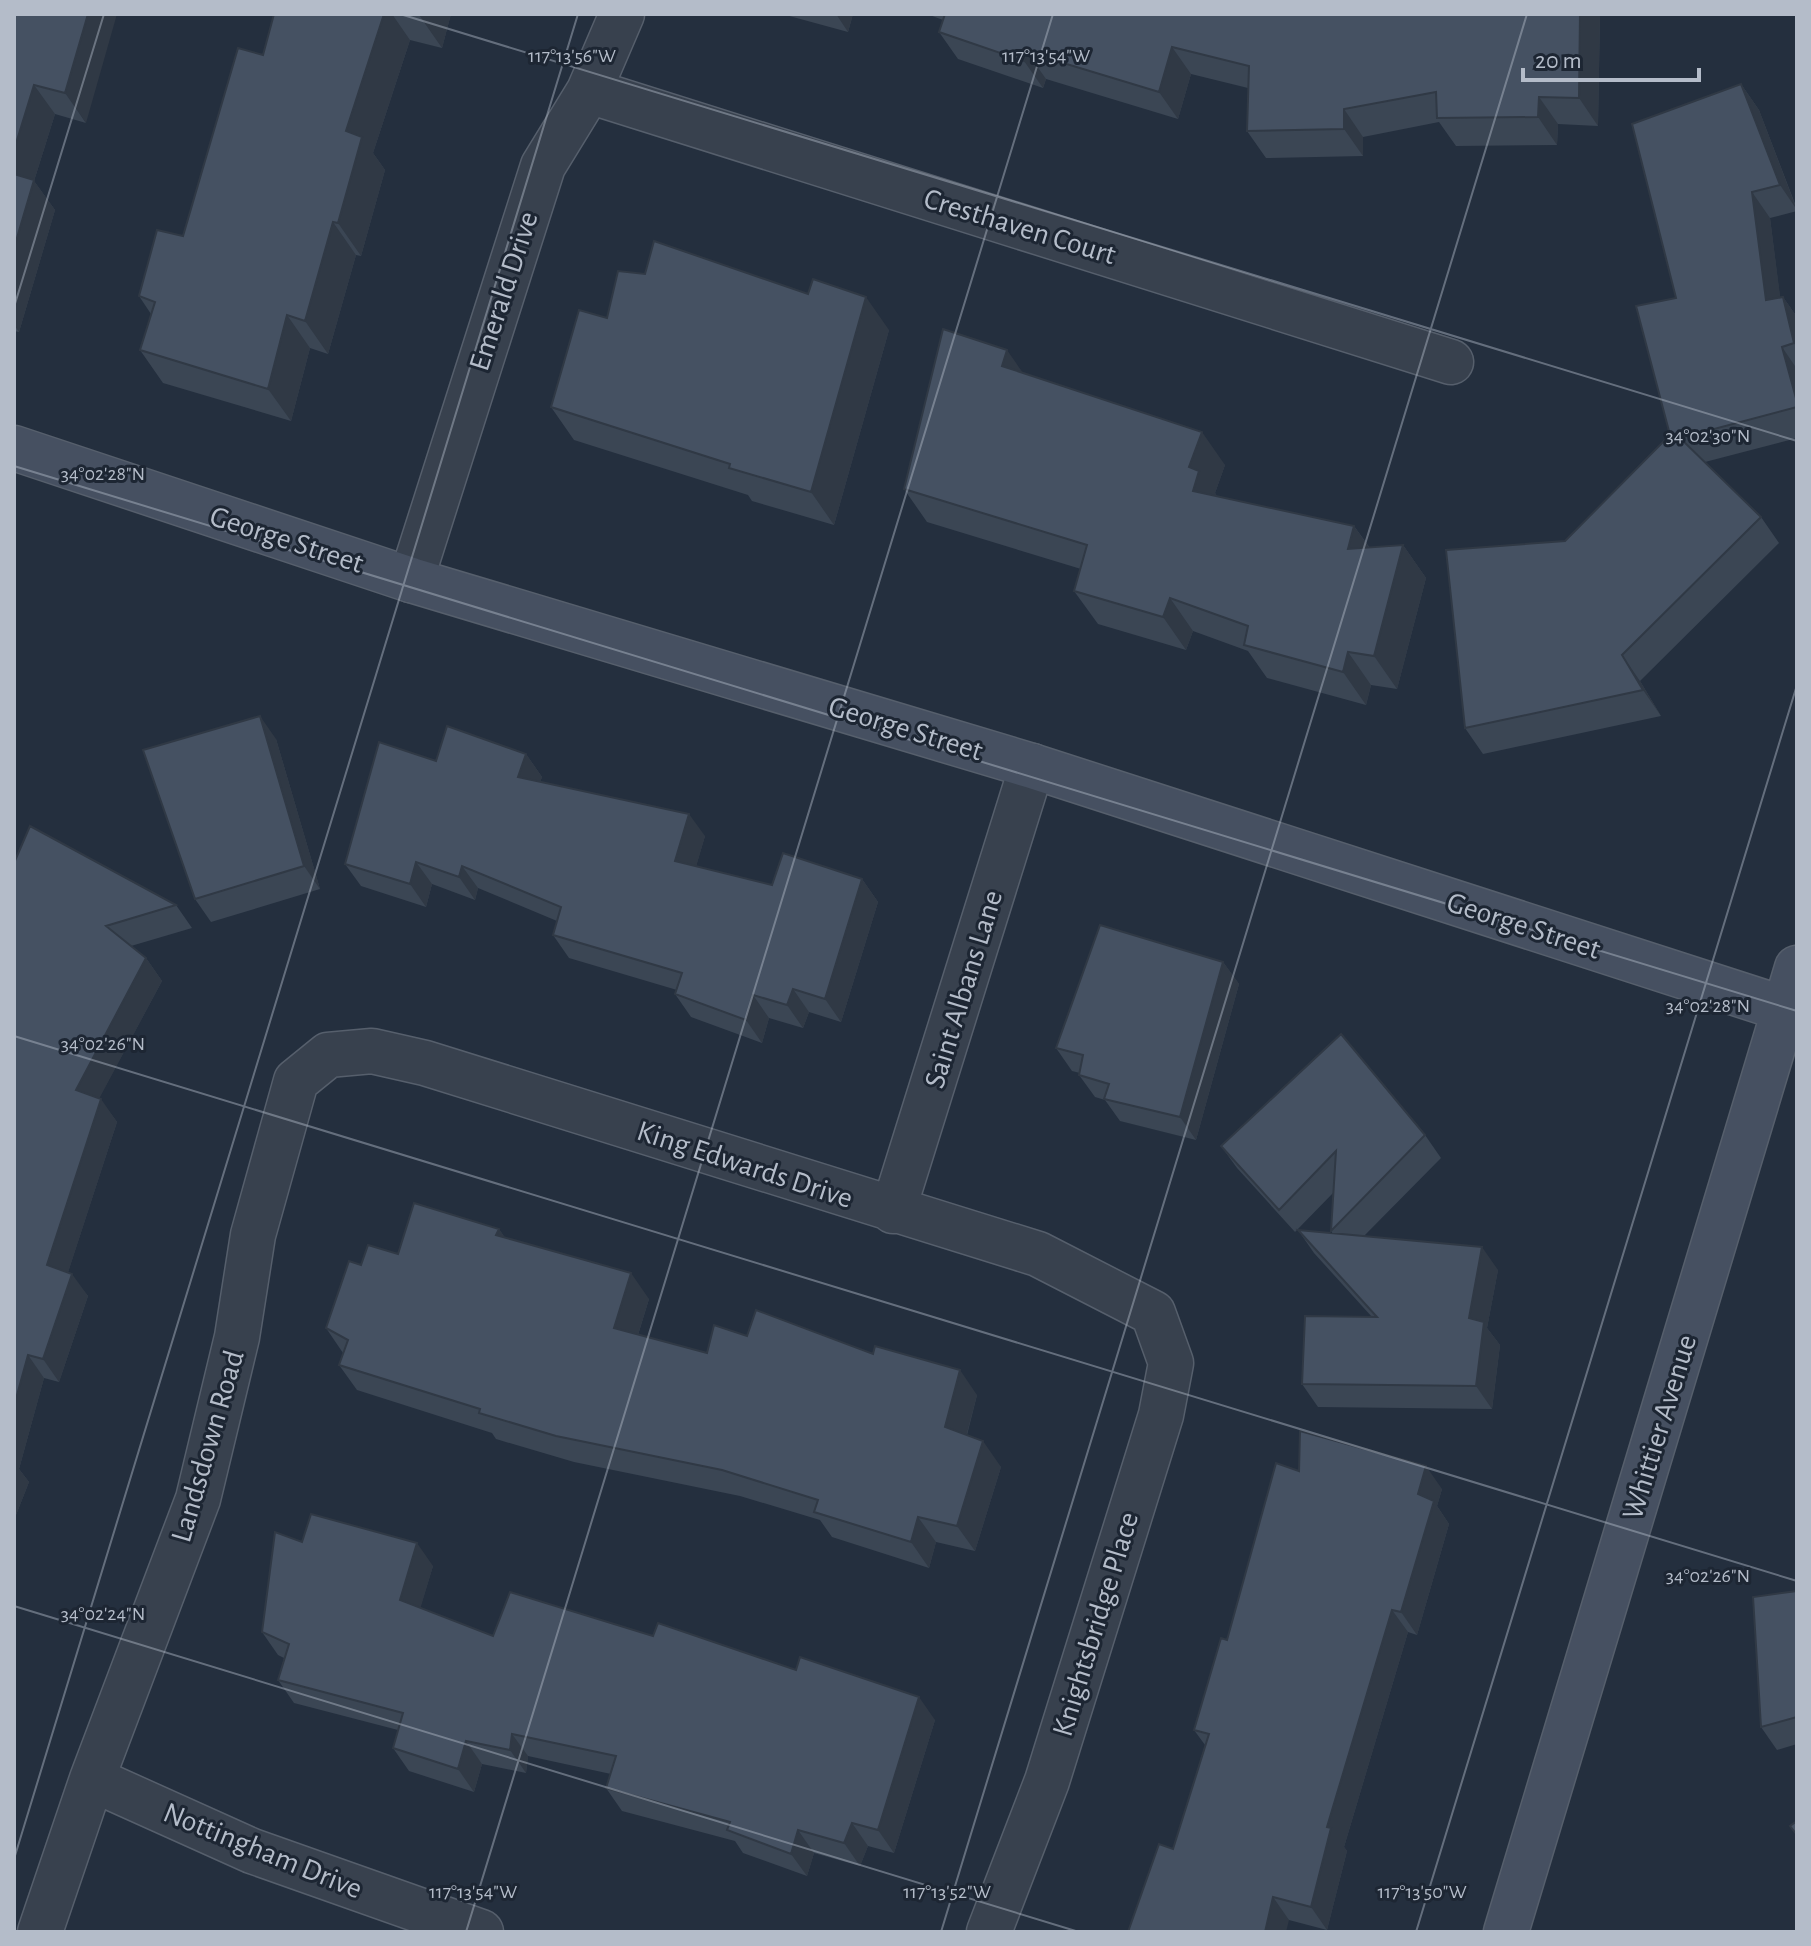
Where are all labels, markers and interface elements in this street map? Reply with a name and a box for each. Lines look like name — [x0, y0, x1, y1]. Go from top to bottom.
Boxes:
scale bar — [1523, 32, 1699, 82]
text: 117°13'56"W — [528, 46, 616, 66]
text: 117°13'54"W — [1002, 46, 1090, 66]
text: 20 m — [1535, 49, 1582, 73]
street label: Cresthaven Court — [920, 184, 1120, 270]
street label: Emerald Drive — [464, 208, 544, 375]
text: 34°02'30"N — [1666, 426, 1750, 446]
text: 34°02'28"N — [61, 464, 145, 484]
street label: George Street — [206, 501, 368, 579]
street label: George Street — [825, 691, 987, 767]
street label: Saint Albans Lane — [920, 887, 1008, 1092]
street label: George Street — [1443, 887, 1605, 965]
text: 34°02'28"N — [1666, 996, 1750, 1016]
text: 34°02'26"N — [61, 1034, 145, 1054]
street label: King Edwards Drive — [633, 1116, 856, 1214]
street label: Whittier Avenue — [1618, 1331, 1702, 1523]
street label: Landsdown Road — [166, 1347, 250, 1546]
street label: Knightsbridge Place — [1048, 1509, 1144, 1740]
text: 34°02'26"N — [1666, 1566, 1750, 1586]
text: 34°02'24"N — [61, 1604, 145, 1624]
street label: Nottingham Drive — [159, 1797, 366, 1904]
text: 117°13'54"W — [429, 1882, 517, 1902]
text: 117°13'52"W — [903, 1882, 991, 1902]
text: 117°13'50"W — [1377, 1882, 1467, 1902]

